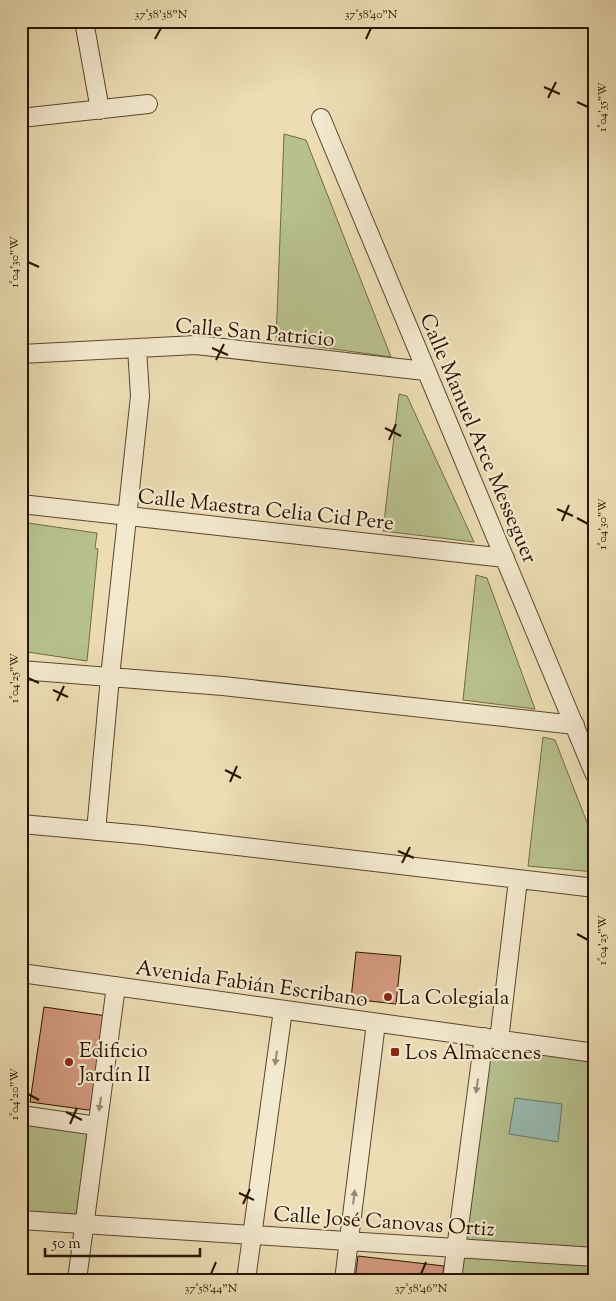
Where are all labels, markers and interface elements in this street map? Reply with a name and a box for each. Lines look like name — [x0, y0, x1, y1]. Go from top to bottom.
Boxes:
text: 37°58'38"N — [135, 6, 188, 24]
text: 37°58'40"N — [345, 6, 398, 24]
text: 1°04'35"W — [594, 82, 612, 132]
text: 1°04'30"W — [6, 236, 24, 288]
street label: Calle Manuel Arce Messeguer — [411, 309, 544, 568]
street label: Calle San Patricio — [174, 312, 336, 356]
street label: Calle Maestra Celia Cid Pere — [136, 483, 395, 539]
text: 1°04'30"W — [594, 498, 612, 550]
text: 1°04'25"W — [6, 652, 24, 703]
text: 1°04'25"W — [594, 914, 612, 965]
street label: Avenida Fabián Escribano — [134, 954, 370, 1016]
place label: La Colegiala — [398, 984, 510, 1014]
marker: La Colegiala — [382, 991, 394, 1003]
place label: Edificio Jardín II — [78, 1037, 151, 1091]
place label: Los Almacenes — [405, 1039, 541, 1069]
marker: Los Almacenes — [389, 1046, 401, 1058]
one-way arrow — [272, 1050, 280, 1066]
marker: Edificio Jardín II — [63, 1056, 75, 1068]
text: 1°04'20"W — [6, 1067, 24, 1120]
one-way arrow — [473, 1078, 481, 1094]
one-way arrow — [96, 1096, 104, 1112]
one-way arrow — [350, 1188, 358, 1204]
street label: Calle José Canovas Ortiz — [272, 1200, 496, 1246]
scale bar — [45, 1226, 200, 1258]
text: 50 m — [51, 1234, 81, 1255]
text: 37°58'44"N — [185, 1280, 238, 1298]
text: 37°58'46"N — [395, 1280, 448, 1298]

